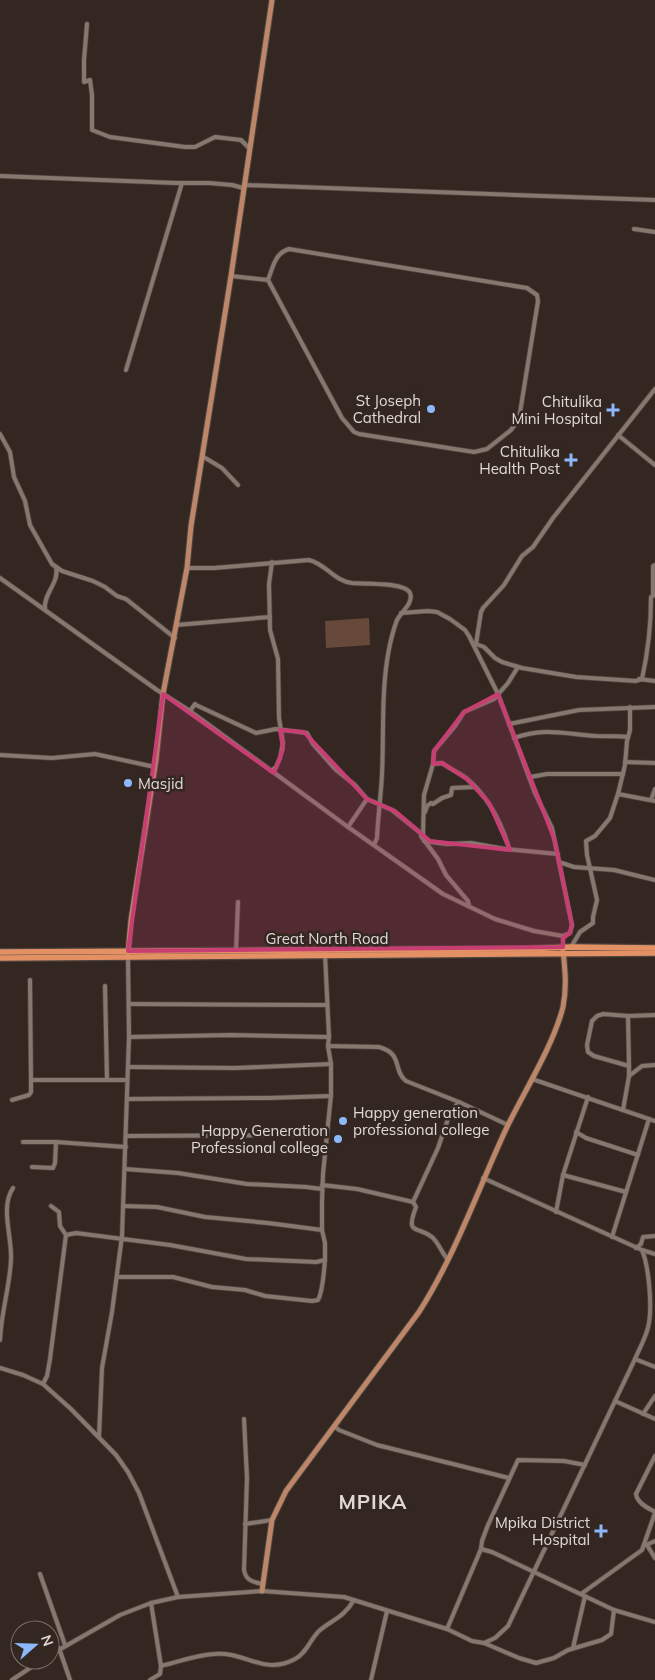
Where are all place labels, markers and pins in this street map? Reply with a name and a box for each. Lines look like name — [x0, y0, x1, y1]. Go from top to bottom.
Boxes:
place label: St Joseph Cathedral — [353, 391, 421, 427]
place label: Chitulika Mini Hospital — [511, 392, 602, 428]
marker: St Joseph Cathedral — [425, 403, 437, 415]
marker: Chitulika Mini Hospital — [606, 403, 620, 417]
place label: Chitulika Health Post — [479, 442, 560, 478]
marker: Chitulika Health Post — [564, 453, 578, 467]
place label: Masjid — [138, 774, 183, 793]
marker: Masjid — [122, 777, 134, 789]
place label: Happy generation professional college — [353, 1103, 490, 1139]
marker: Happy generation professional college — [337, 1115, 349, 1127]
place label: Happy Generation Professional college — [191, 1121, 328, 1157]
marker: Happy Generation Professional college — [332, 1133, 344, 1145]
place label: Mpika District Hospital — [495, 1513, 590, 1549]
marker: Mpika District Hospital — [594, 1524, 608, 1538]

